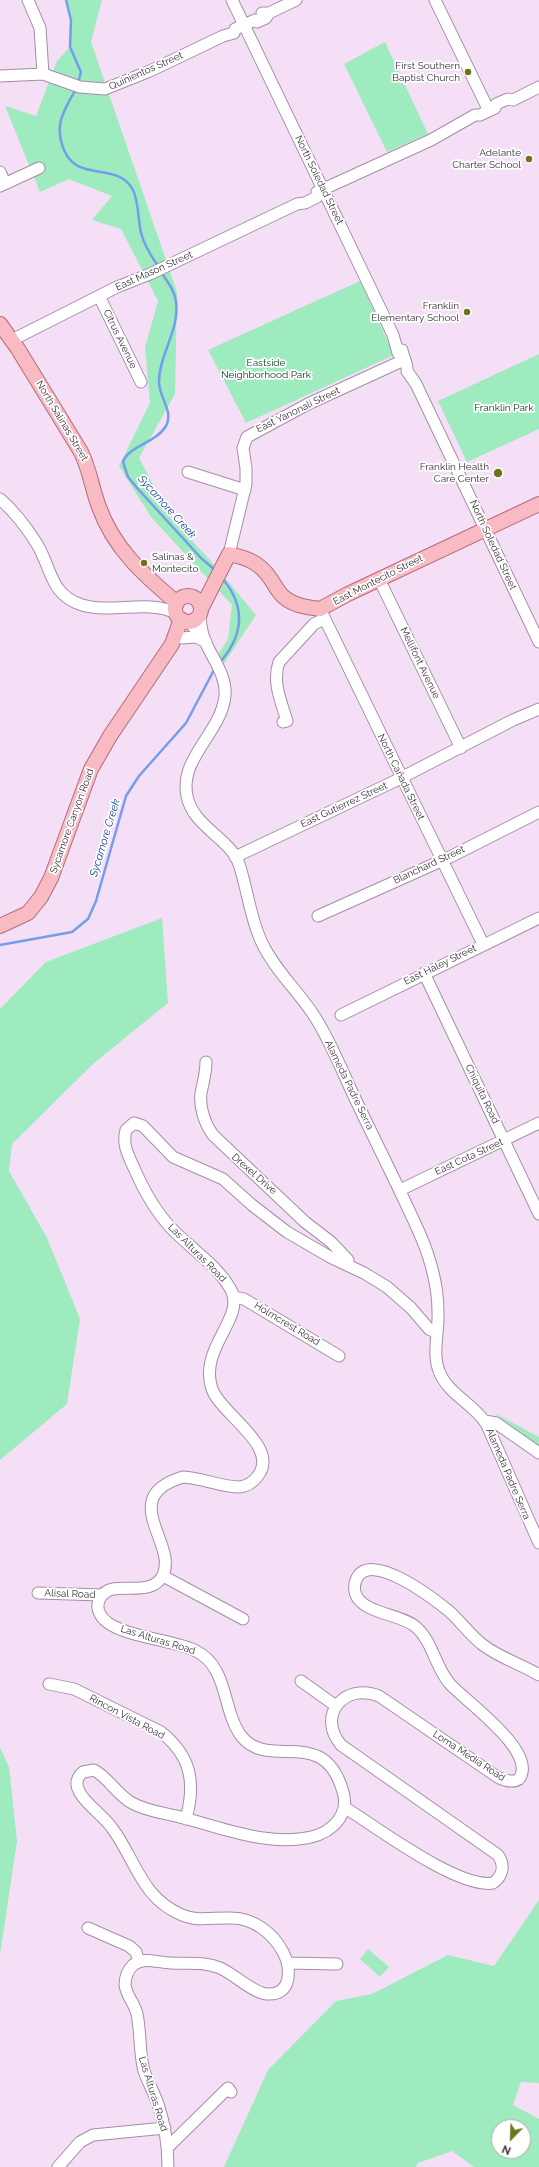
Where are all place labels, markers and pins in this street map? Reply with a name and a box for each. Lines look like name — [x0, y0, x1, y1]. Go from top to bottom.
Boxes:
place label: First Southern Baptist Church — [392, 60, 460, 84]
marker: First Southern Baptist Church — [463, 67, 473, 77]
place label: Adelante Charter School — [452, 147, 521, 170]
marker: Adelante Charter School — [524, 154, 534, 164]
place label: Franklin Elementary School — [371, 300, 459, 324]
marker: Franklin Elementary School — [462, 307, 472, 317]
place label: Franklin Health Care Center — [420, 461, 489, 484]
marker: Franklin Health Care Center — [492, 467, 504, 479]
place label: Salinas & Montecito — [152, 551, 198, 574]
marker: Salinas & Montecito — [139, 558, 149, 568]

